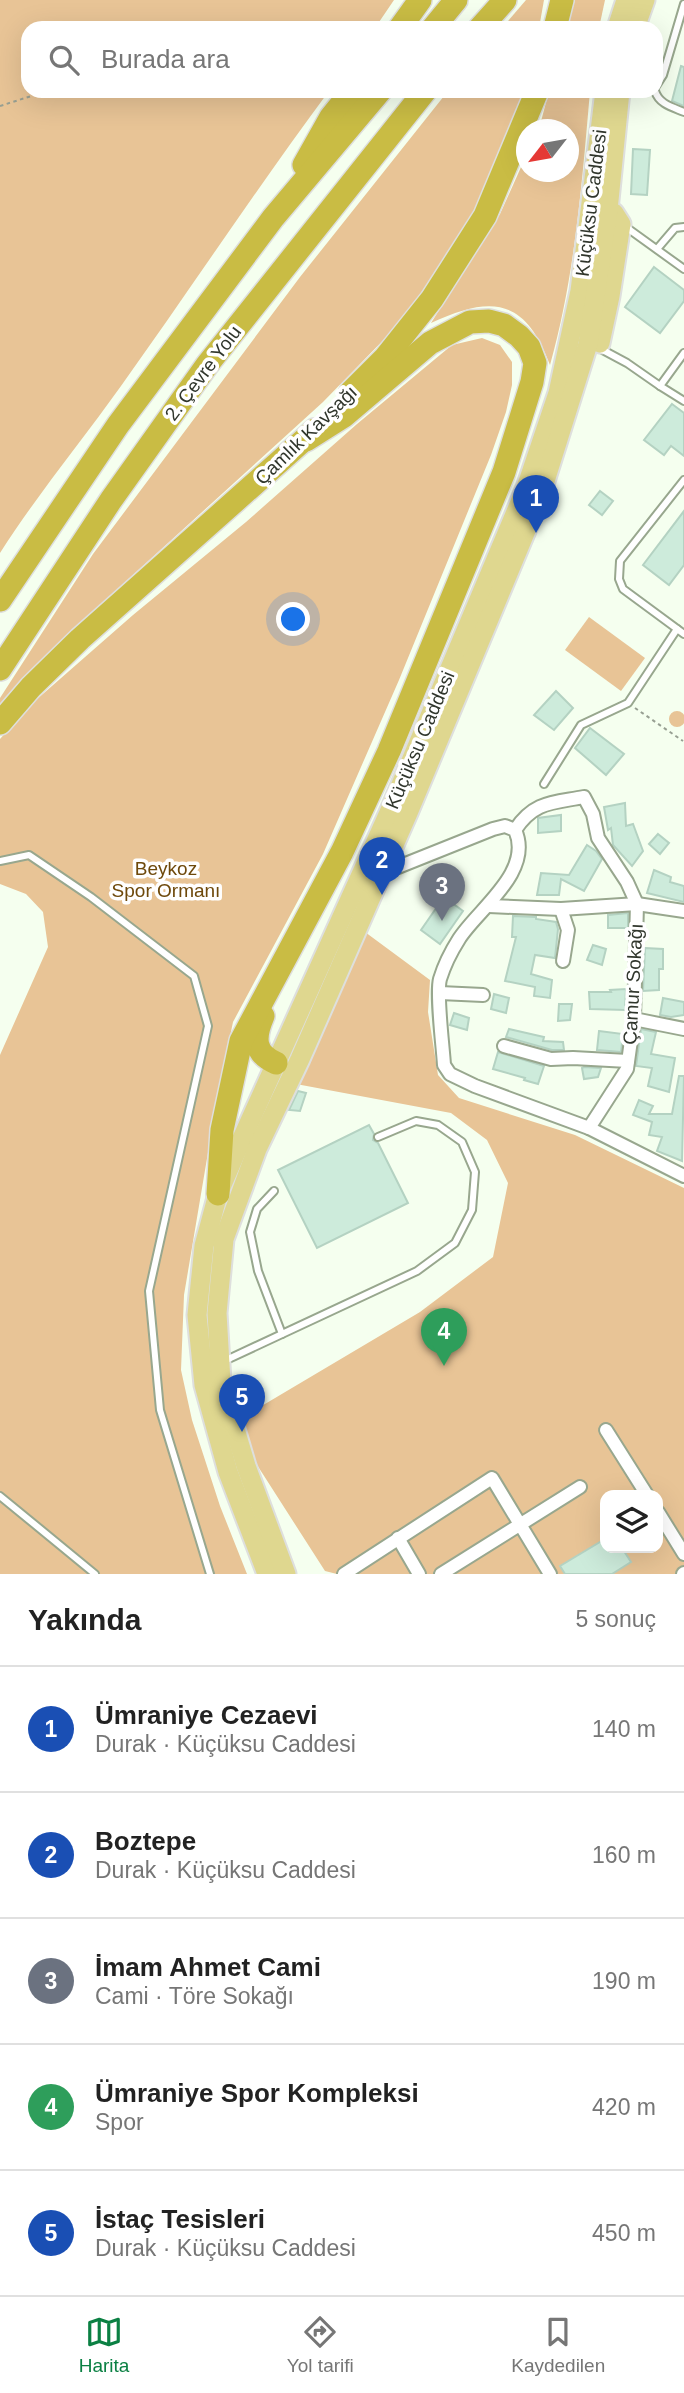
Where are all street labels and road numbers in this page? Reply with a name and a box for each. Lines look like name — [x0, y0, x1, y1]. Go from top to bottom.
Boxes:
street label: Küçüksu Caddesi — [572, 128, 610, 278]
street label: 2. Çevre Yolu — [161, 322, 245, 424]
street label: Çamlık Kavşağı — [251, 381, 361, 489]
street label: Küçüksu Caddesi — [381, 668, 459, 812]
street label: Çamur Sokağı — [619, 923, 647, 1045]

